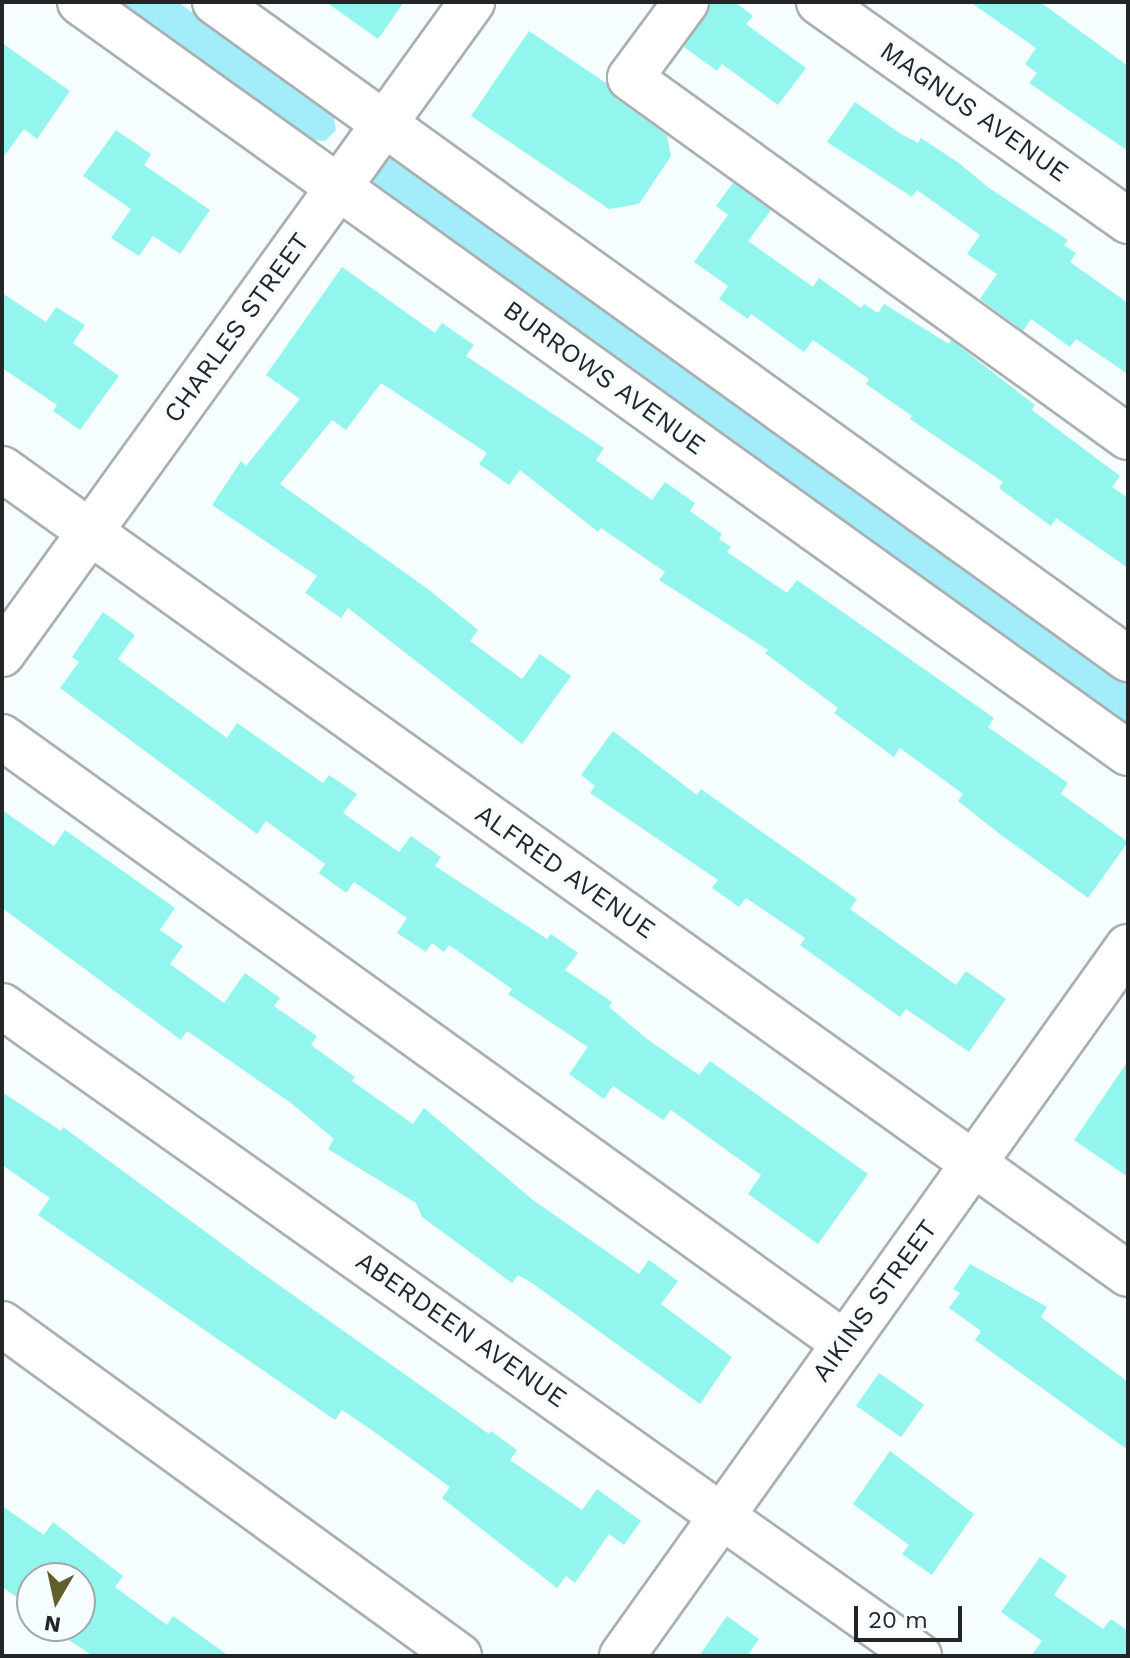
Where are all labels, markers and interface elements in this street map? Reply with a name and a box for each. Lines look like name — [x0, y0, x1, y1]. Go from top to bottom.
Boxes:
street label: MAGNUS AVENUE — [873, 35, 1075, 189]
street label: CHARLES STREET — [158, 227, 316, 429]
street label: BURROWS AVENUE — [497, 294, 711, 462]
street label: ALFRED AVENUE — [469, 798, 661, 946]
street label: AIKINS STREET — [806, 1214, 944, 1388]
street label: ABERDEEN AVENUE — [349, 1245, 573, 1415]
north arrow — [16, 1562, 96, 1642]
scale bar — [858, 1590, 966, 1640]
text: 20 m — [868, 1606, 928, 1634]
text: N — [42, 1611, 62, 1638]

